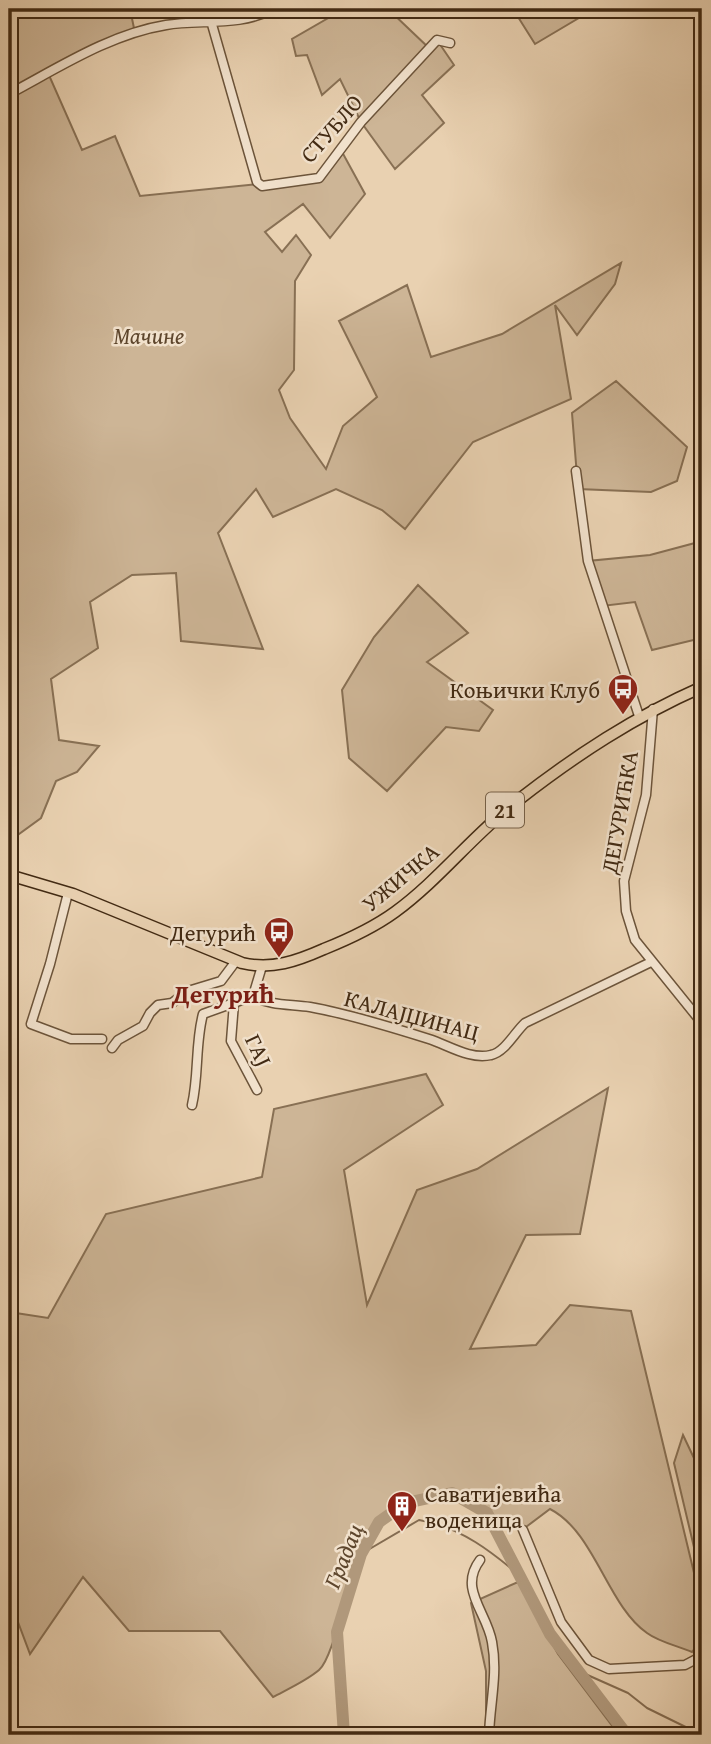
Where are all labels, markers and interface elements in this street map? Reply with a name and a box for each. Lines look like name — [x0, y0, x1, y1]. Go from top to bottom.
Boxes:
street label: СТУБЛО — [292, 87, 370, 169]
park label: Мачине — [114, 319, 184, 352]
bus stop icon: Коњички Клуб — [606, 672, 640, 716]
place label: Коњички Клуб — [450, 673, 600, 706]
street label: ДЕГУРИЋКА — [592, 748, 646, 877]
road number: 21 — [486, 792, 524, 828]
street label: УЖИЧКА — [354, 835, 446, 919]
bus stop icon: Дегурић — [262, 915, 296, 959]
place label: Дегурић — [169, 916, 256, 949]
district label: Дегурић — [171, 974, 275, 1013]
street label: КАЛАЈЏИНАЦ — [341, 981, 483, 1049]
street label: ГАЈ — [237, 1028, 281, 1072]
place label: Саватијевића воденица — [425, 1477, 561, 1536]
building icon: Саватијевића воденица — [385, 1489, 419, 1533]
water label: Градац — [314, 1518, 372, 1594]

